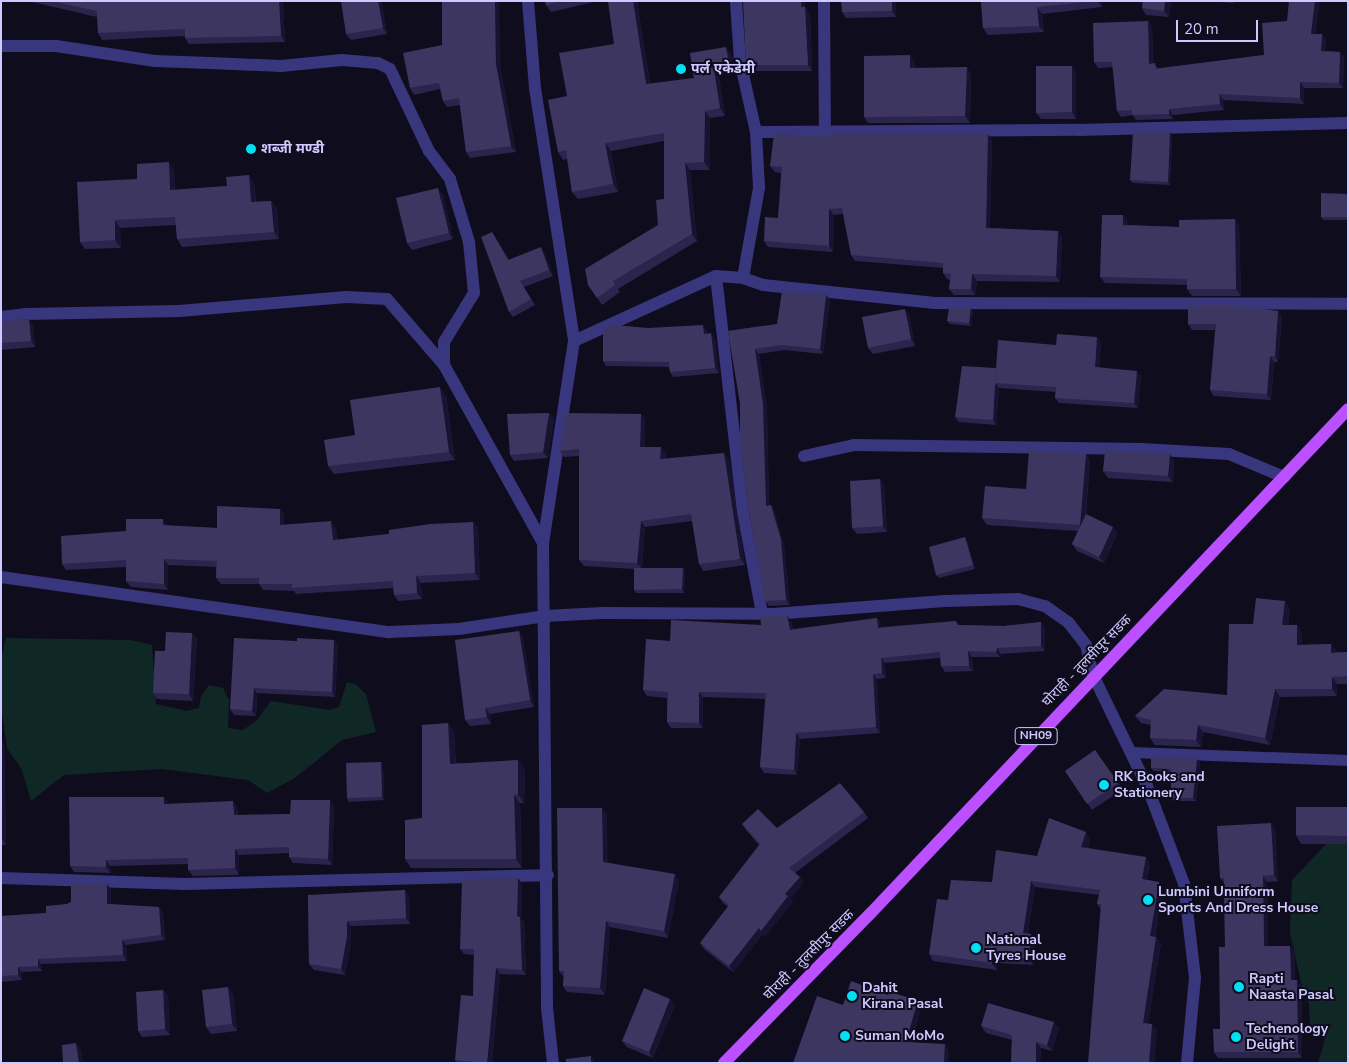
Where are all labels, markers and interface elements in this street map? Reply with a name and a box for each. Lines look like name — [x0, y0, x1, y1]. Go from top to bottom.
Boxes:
scale bar — [1179, 10, 1262, 42]
text: 20 m — [1184, 19, 1219, 39]
place label: पर्ल एकेडेमी — [691, 61, 755, 77]
marker: पर्ल एकेडेमी — [675, 63, 687, 75]
place label: शब्जी मण्डी — [261, 141, 324, 157]
marker: शब्जी मण्डी — [245, 143, 257, 155]
street label: घोराही - तुलसीपुर सडक — [1039, 612, 1135, 710]
road number: NH09 — [1014, 726, 1058, 746]
place label: RK Books and Stationery — [1114, 769, 1205, 802]
marker: RK Books and Stationery — [1098, 779, 1110, 791]
place label: Lumbini Unniform Sports And Dress House — [1158, 884, 1318, 916]
marker: Lumbini Unniform Sports And Dress House — [1142, 894, 1154, 906]
street label: घोराही - तुलसीपुर सडक — [760, 906, 858, 1004]
place label: National Tyres House — [986, 932, 1066, 964]
marker: National Tyres House — [970, 942, 982, 954]
place label: Rapti Naasta Pasal — [1249, 971, 1334, 1004]
place label: Dahit Kirana Pasal — [862, 980, 943, 1012]
marker: Rapti Naasta Pasal — [1233, 981, 1245, 993]
marker: Dahit Kirana Pasal — [846, 990, 858, 1002]
place label: Techenology Delight — [1246, 1021, 1328, 1054]
place label: Suman MoMo — [855, 1028, 944, 1044]
marker: Suman MoMo — [839, 1030, 851, 1042]
marker: Techenology Delight — [1230, 1031, 1242, 1043]

